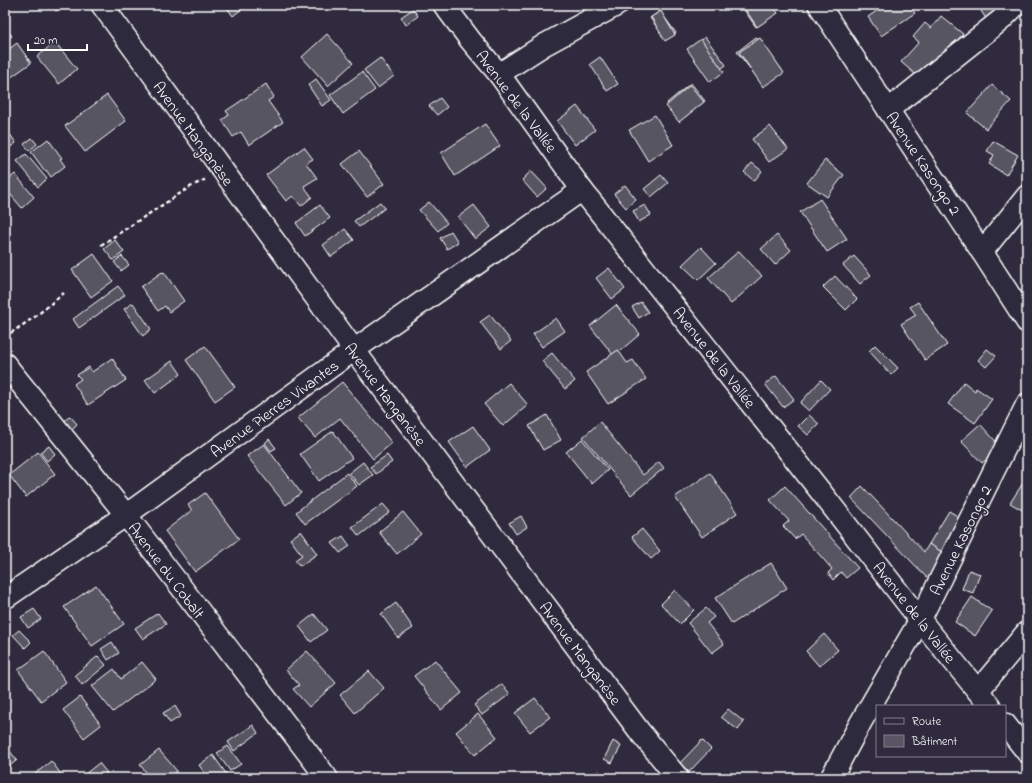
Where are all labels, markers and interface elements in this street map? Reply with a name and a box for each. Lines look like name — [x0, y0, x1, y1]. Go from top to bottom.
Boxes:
scale bar — [28, 26, 87, 52]
text: 20 m — [34, 32, 57, 50]
street label: Avenue de la Vallée — [469, 46, 563, 159]
street label: Avenue Manganèse — [146, 77, 239, 192]
street label: Avenue Kasongo 2 — [879, 108, 966, 221]
street label: Avenue de la Vallée — [666, 302, 761, 415]
street label: Avenue Manganèse — [337, 338, 432, 453]
street label: Avenue Pierres Vivantes — [206, 355, 345, 465]
street label: Avenue Kasongo 2 — [925, 482, 999, 600]
street label: Avenue du Cobalt — [121, 518, 210, 625]
street label: Avenue de la Vallée — [866, 557, 961, 670]
street label: Avenue Manganèse — [532, 597, 627, 712]
legend — [876, 705, 1006, 757]
text: Route — [912, 713, 942, 731]
text: Bâtiment — [911, 733, 957, 751]

